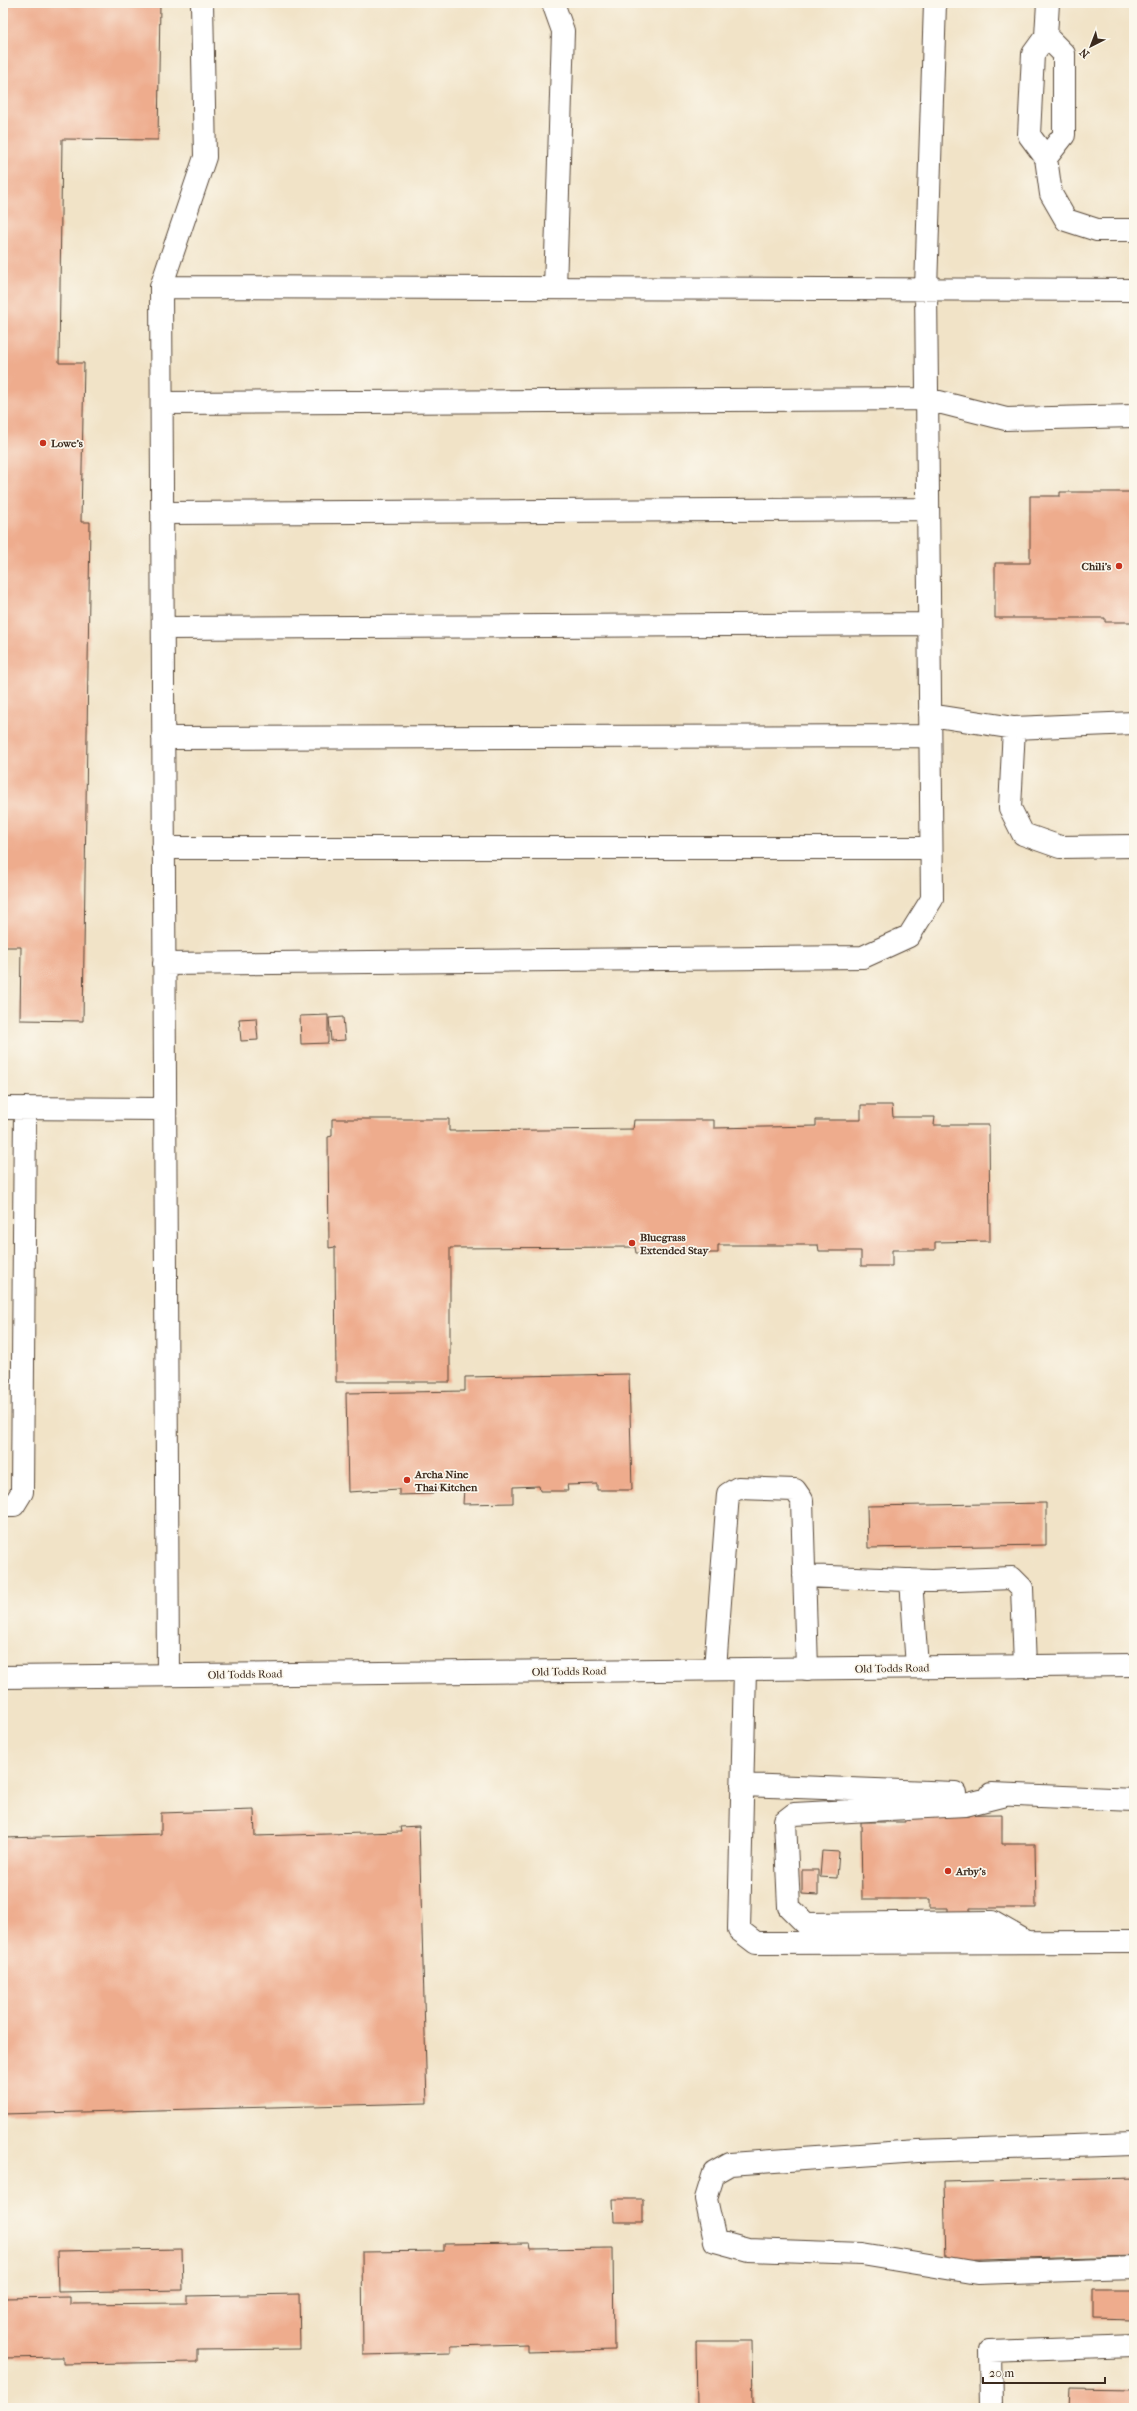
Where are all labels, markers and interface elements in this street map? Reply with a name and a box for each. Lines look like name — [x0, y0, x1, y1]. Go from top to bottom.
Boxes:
north arrow — [1071, 26, 1111, 66]
text: N — [1077, 45, 1092, 61]
place label: Lowe's — [51, 437, 83, 450]
marker: Lowe's — [38, 438, 48, 448]
place label: Chili's — [1082, 560, 1111, 573]
marker: Chili's — [1114, 561, 1124, 571]
place label: Bluegrass Extended Stay — [640, 1231, 709, 1257]
marker: Bluegrass Extended Stay — [627, 1238, 637, 1248]
place label: Archa Nine Thai Kitchen — [414, 1468, 478, 1494]
marker: Archa Nine Thai Kitchen — [402, 1475, 412, 1485]
street label: Old Todds Road — [854, 1661, 931, 1676]
street label: Old Todds Road — [531, 1664, 608, 1679]
street label: Old Todds Road — [207, 1667, 284, 1682]
place label: Arby's — [955, 1865, 986, 1878]
marker: Arby's — [943, 1866, 953, 1876]
scale bar — [983, 2359, 1105, 2385]
text: 20 m — [989, 2366, 1014, 2380]

